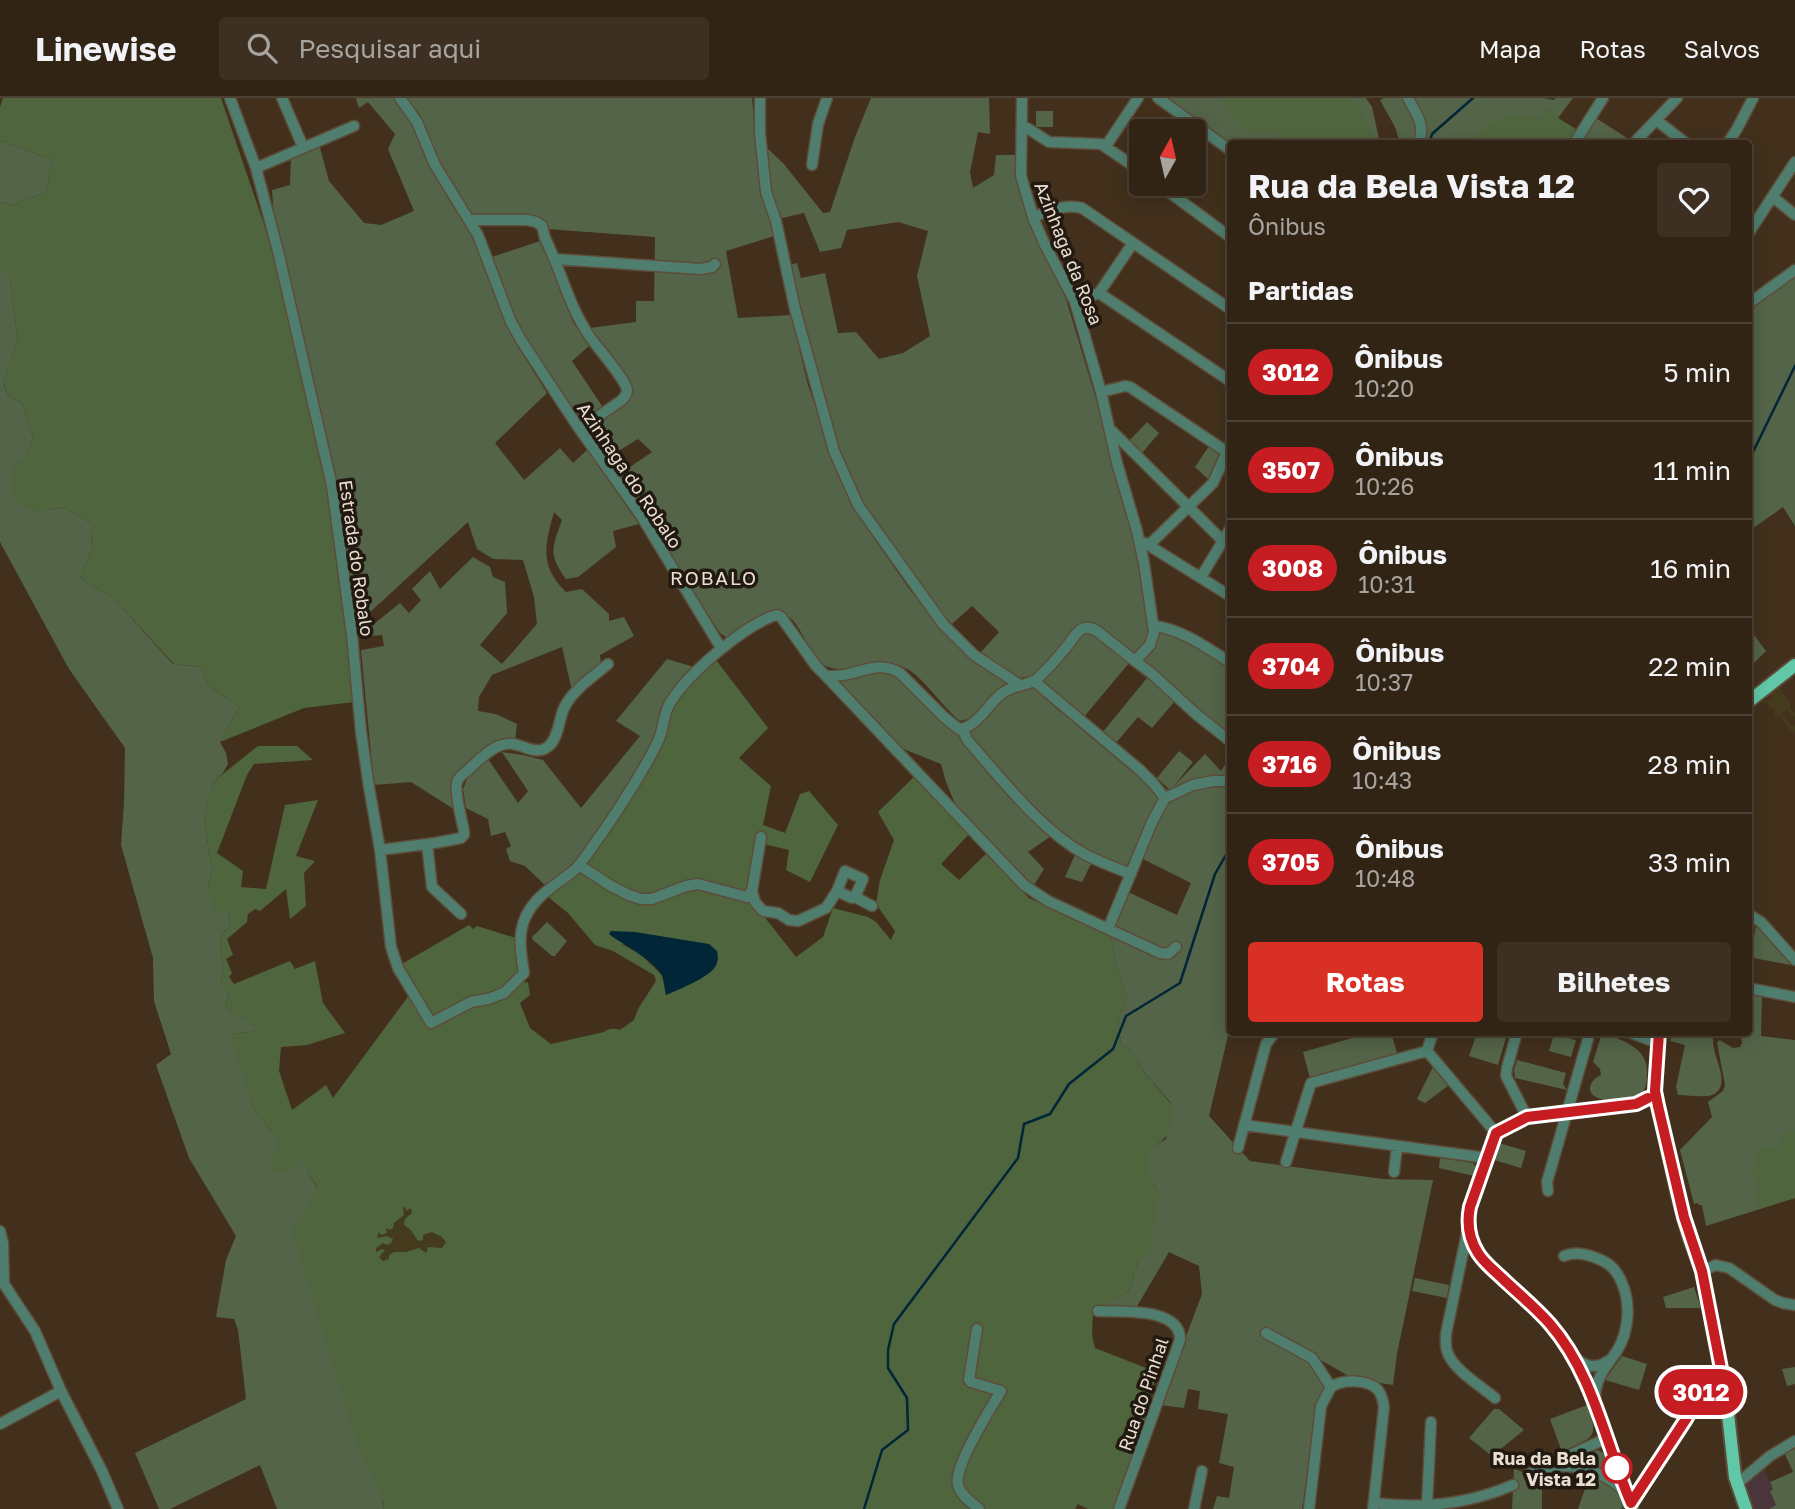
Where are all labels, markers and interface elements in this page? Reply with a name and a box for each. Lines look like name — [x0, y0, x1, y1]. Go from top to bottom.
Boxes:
search box — [219, 17, 709, 80]
text: Linewise — [35, 29, 177, 68]
icon: search — [243, 29, 281, 67]
text: Pesquisar aqui — [299, 33, 481, 64]
text: Mapa — [1479, 34, 1541, 63]
text: Rotas — [1579, 34, 1646, 63]
text: Salvos — [1684, 34, 1760, 63]
north arrow — [1129, 119, 1206, 196]
map controls — [1129, 119, 1206, 196]
button: heart — [1657, 163, 1731, 237]
text: Rua da Bela Vista 12 — [1248, 166, 1575, 205]
street label: Azinhaga da Rosa — [1030, 178, 1108, 328]
text: Ônibus — [1248, 212, 1326, 240]
text: Partidas — [1248, 275, 1354, 306]
text: Ônibus — [1354, 343, 1443, 374]
text: 3012 — [1262, 357, 1319, 386]
text: 5 min — [1663, 357, 1731, 388]
text: 10:20 — [1354, 374, 1414, 402]
street label: Azinhaga do Robalo — [573, 398, 687, 552]
text: Ônibus — [1355, 441, 1444, 472]
text: 3507 — [1262, 455, 1320, 484]
text: 11 min — [1653, 455, 1731, 486]
text: 10:26 — [1355, 472, 1415, 500]
street label: Estrada do Robalo — [335, 479, 379, 637]
text: Ônibus — [1358, 539, 1447, 570]
text: 3008 — [1262, 553, 1323, 582]
text: 16 min — [1650, 553, 1731, 584]
district label: ROBALO — [670, 566, 758, 589]
text: 10:31 — [1358, 570, 1415, 598]
text: Ônibus — [1355, 637, 1444, 668]
text: 3704 — [1262, 651, 1320, 680]
text: 22 min — [1648, 651, 1731, 682]
text: 10:37 — [1355, 668, 1413, 696]
text: Ônibus — [1352, 735, 1441, 766]
text: 3716 — [1262, 749, 1317, 778]
text: 28 min — [1648, 749, 1731, 780]
text: 10:43 — [1352, 766, 1412, 794]
text: Ônibus — [1355, 833, 1444, 864]
text: 3705 — [1262, 847, 1320, 876]
text: 33 min — [1648, 847, 1731, 878]
text: 10:48 — [1355, 864, 1415, 892]
button: Rotas — [1248, 942, 1483, 1022]
button: Bilhetes — [1497, 942, 1731, 1022]
street label: Rua do Pinhal — [1113, 1334, 1173, 1454]
line badge: 3012 — [1652, 1369, 1750, 1415]
text: 3012 — [1672, 1377, 1730, 1406]
place label: Rua da Bela Vista 12 — [1492, 1447, 1596, 1490]
marker: Rua da Bela Vista 12 — [1602, 1453, 1632, 1483]

